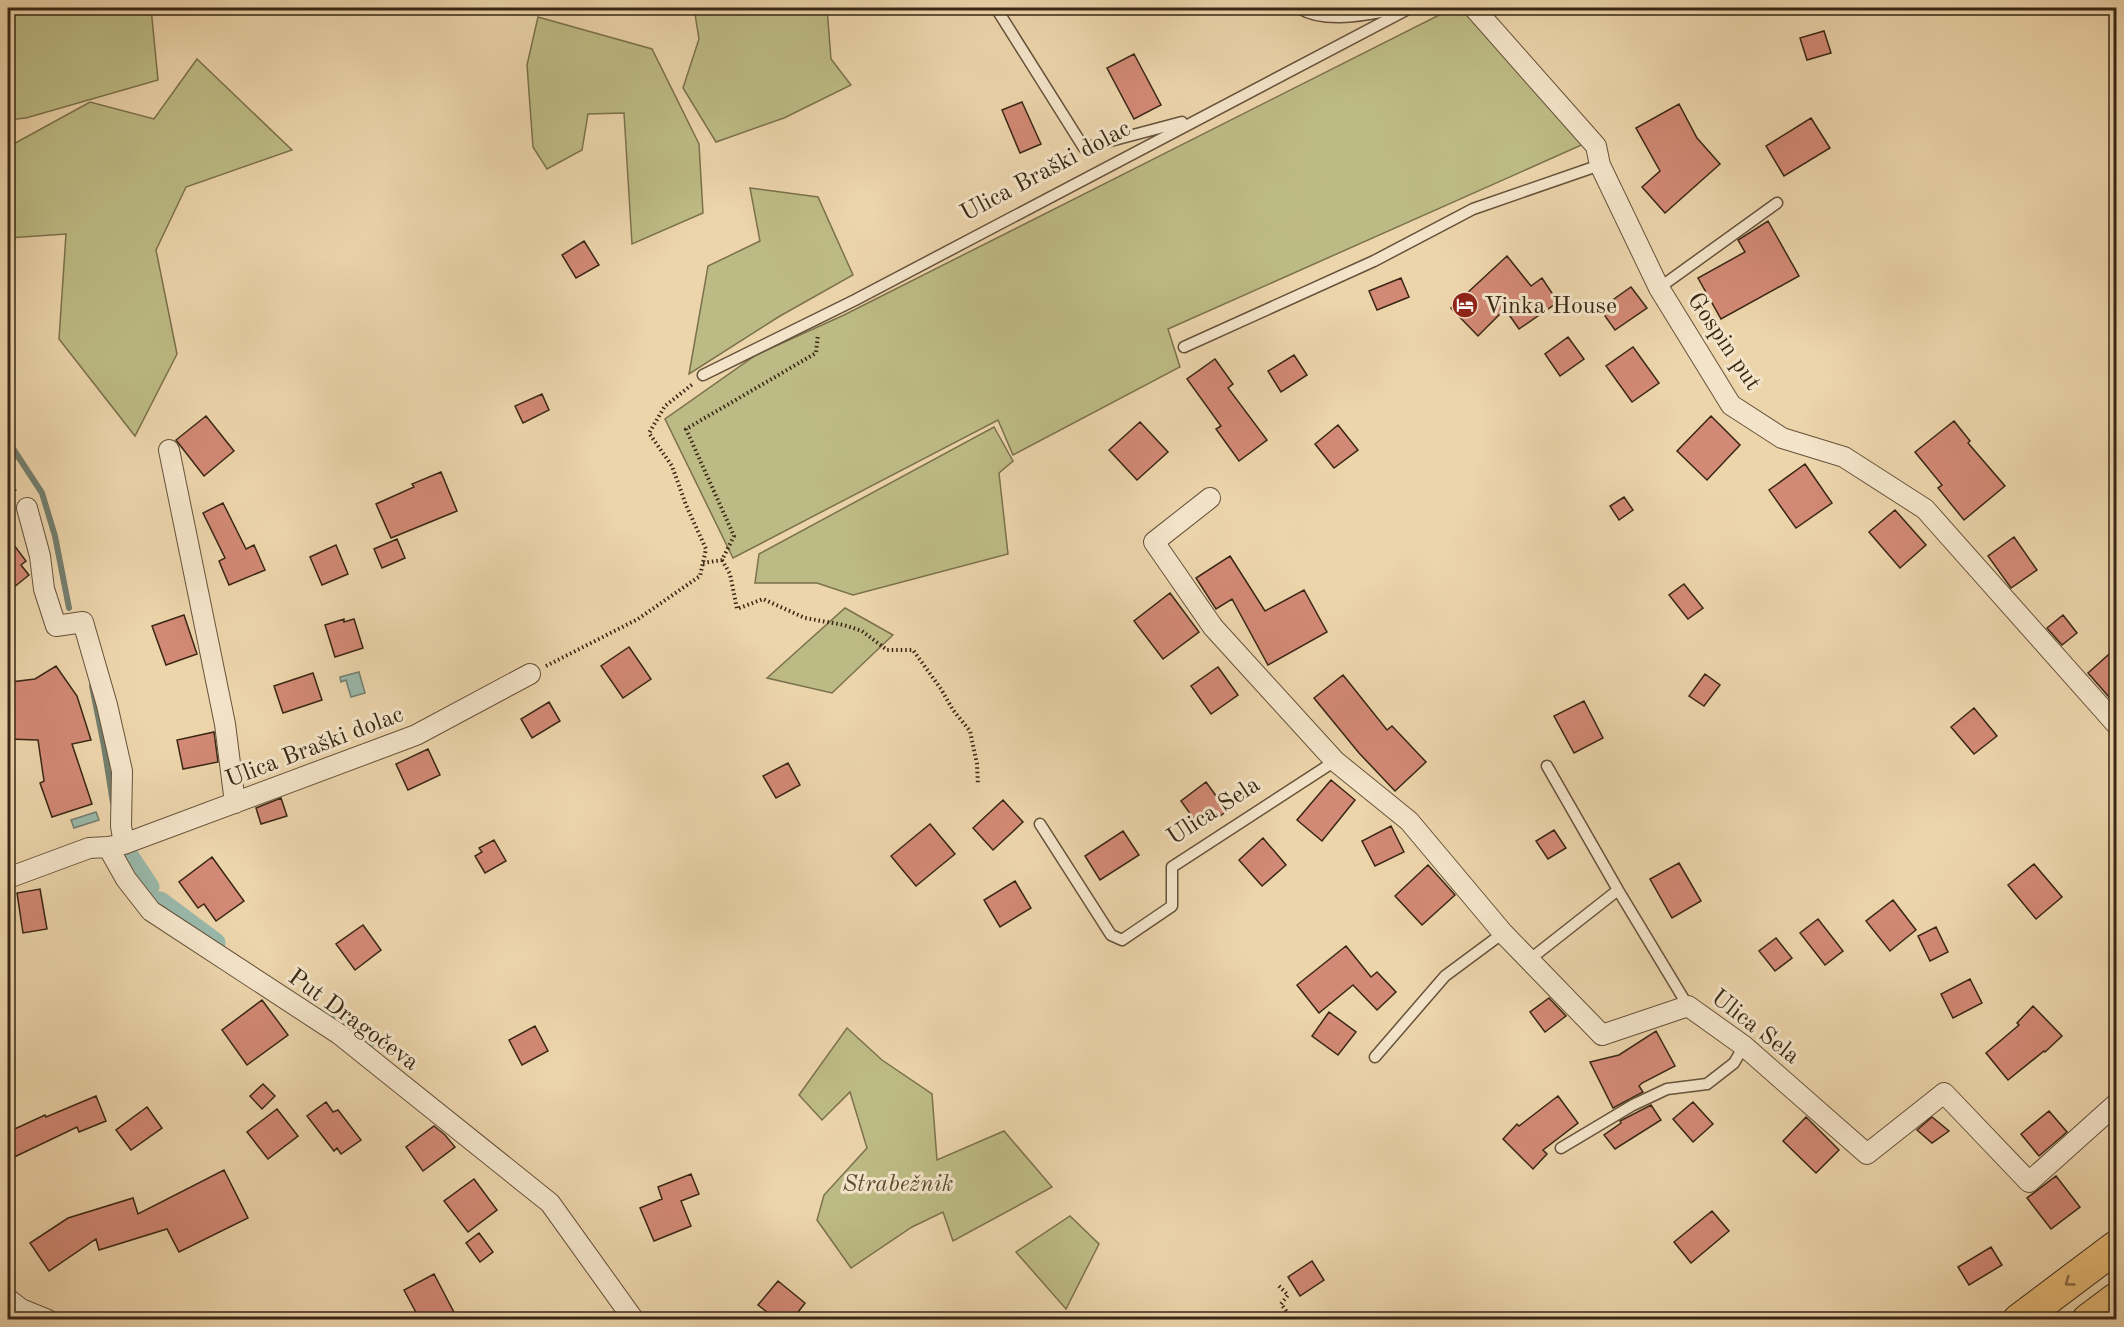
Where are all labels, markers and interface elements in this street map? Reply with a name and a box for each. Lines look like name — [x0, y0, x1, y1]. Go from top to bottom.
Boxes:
street label: Ulica Braški dolac — [957, 117, 1135, 227]
street label: Gospin put — [1682, 289, 1765, 395]
hotel icon: Vinka House — [1450, 290, 1480, 320]
place label: Vinka House — [1484, 295, 1617, 319]
street label: Ulica Braški dolac — [223, 703, 407, 793]
street label: Ulica Sela — [1164, 773, 1265, 850]
street label: Put Dragočeva — [283, 965, 423, 1076]
street label: Ulica Sela — [1706, 986, 1804, 1069]
park label: Strabežnik — [842, 1173, 954, 1197]
one-way arrow — [2065, 1274, 2076, 1285]

